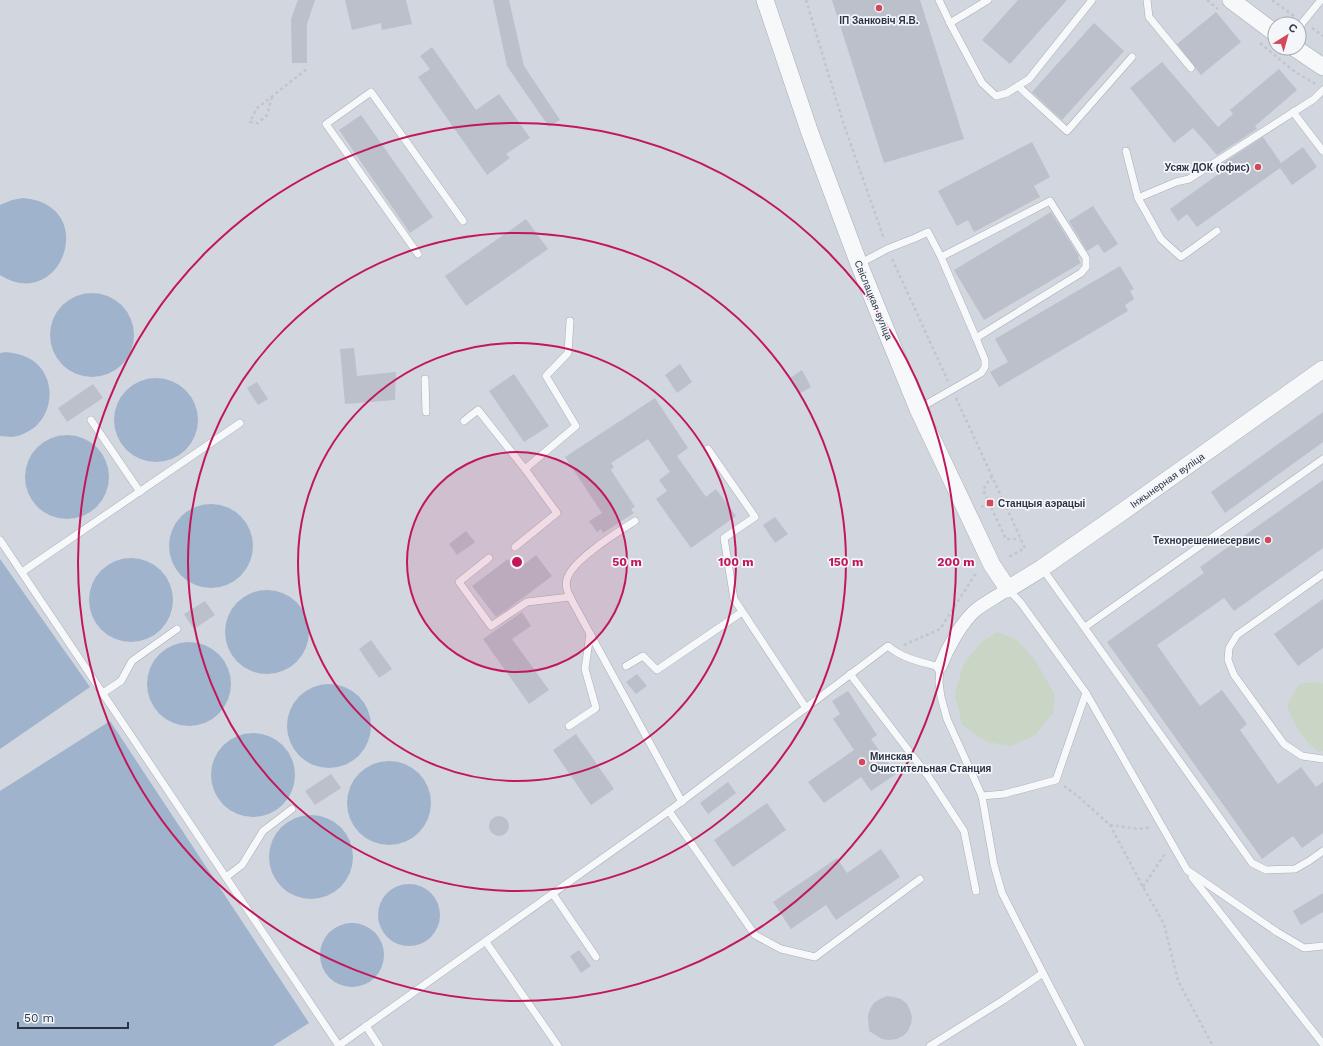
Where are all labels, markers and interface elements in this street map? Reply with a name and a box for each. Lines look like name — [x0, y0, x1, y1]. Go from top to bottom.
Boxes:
marker: ІП Занковіч Я.В. — [874, 3, 884, 13]
place label: ІП Занковіч Я.В. — [839, 15, 919, 26]
north arrow — [1267, 16, 1307, 56]
text: С — [1286, 21, 1300, 36]
place label: Усяж ДОК (офис) — [1165, 162, 1250, 173]
marker: Усяж ДОК (офис) — [1253, 162, 1263, 172]
street label: Свіслацкая вуліца — [852, 259, 895, 342]
street label: Інжынерная вуліца — [1128, 450, 1207, 510]
marker: Станцыя аэрацыі — [985, 498, 995, 508]
place label: Станцыя аэрацыі — [998, 498, 1086, 509]
place label: Технорешениесервис — [1153, 535, 1260, 546]
marker: Технорешениесервис — [1263, 535, 1273, 545]
centre of rings — [510, 555, 524, 569]
text: 50 m — [612, 555, 642, 569]
text: 100 m — [718, 555, 754, 569]
text: 150 m — [829, 555, 863, 569]
text: 200 m — [937, 555, 975, 569]
place label: Минская Очистительная Станция — [870, 751, 992, 774]
marker: Минская Очистительная Станция — [857, 757, 867, 767]
scale bar — [18, 1004, 128, 1030]
text: 50 m — [24, 1011, 54, 1025]

